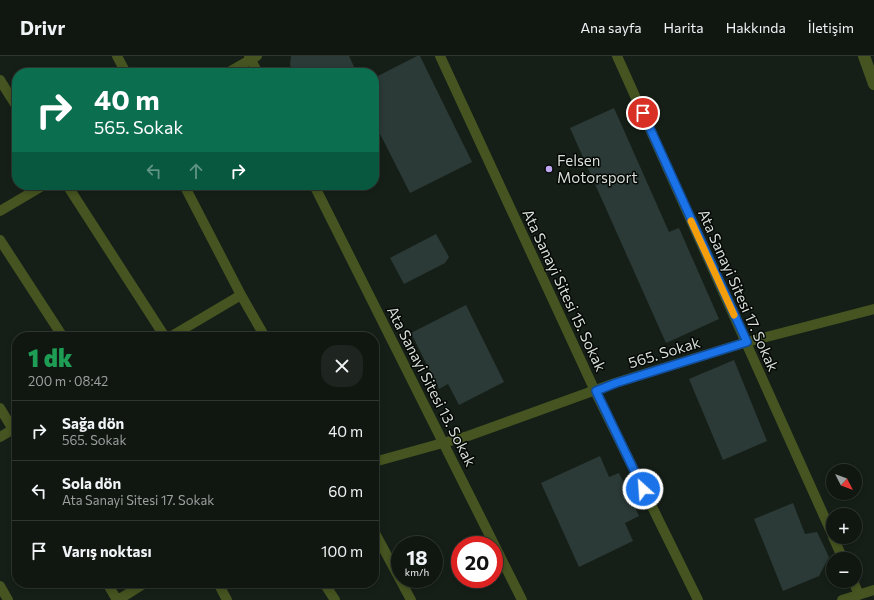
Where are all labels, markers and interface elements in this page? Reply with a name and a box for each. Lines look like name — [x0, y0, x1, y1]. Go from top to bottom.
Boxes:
text: Drivr — [20, 16, 65, 39]
text: Ana sayfa — [580, 19, 642, 36]
text: Harita — [664, 19, 704, 36]
text: Hakkında — [726, 19, 786, 36]
text: İletişim — [808, 19, 854, 36]
text: 40 m — [94, 82, 160, 116]
icon: right — [28, 84, 80, 136]
pin — [626, 96, 660, 130]
icon: arrive — [632, 102, 654, 124]
text: 565. Sokak — [94, 116, 183, 138]
place label: Felsen Motorsport — [557, 151, 638, 186]
icon: left — [143, 160, 165, 182]
icon: ahead — [185, 160, 207, 182]
icon: right — [227, 160, 249, 182]
marker: Felsen Motorsport — [544, 164, 554, 174]
street label: Ata Sanayi Sitesi 15. Sokak — [519, 206, 611, 374]
street label: Ata Sanayi Sitesi 17. Sokak — [695, 206, 783, 374]
street label: Ata Sanayi Sitesi 13. Sokak — [384, 303, 480, 469]
street label: 565. Sokak — [626, 333, 702, 371]
text: 1 dk — [28, 343, 72, 372]
button: close — [321, 345, 363, 387]
text: 200 m · 08:42 — [28, 373, 108, 389]
text: Sağa dön — [62, 414, 124, 432]
icon: right — [28, 420, 50, 442]
text: 40 m — [328, 422, 363, 440]
text: 565. Sokak — [62, 432, 126, 448]
north arrow — [826, 464, 862, 500]
map controls — [826, 464, 862, 588]
position arrow — [622, 468, 664, 510]
text: Sola dön — [62, 474, 121, 492]
icon: left — [28, 480, 50, 502]
text: 60 m — [328, 482, 363, 500]
text: Ata Sanayi Sitesi 17. Sokak — [62, 492, 214, 508]
button: + — [826, 508, 862, 544]
speed limit sign: 20 — [451, 536, 503, 588]
icon: arrive — [28, 540, 50, 562]
text: Varış noktası — [62, 542, 152, 560]
text: 100 m — [321, 542, 363, 560]
text: 18 — [406, 545, 428, 569]
button: − — [826, 552, 862, 588]
text: km/h — [405, 566, 429, 578]

